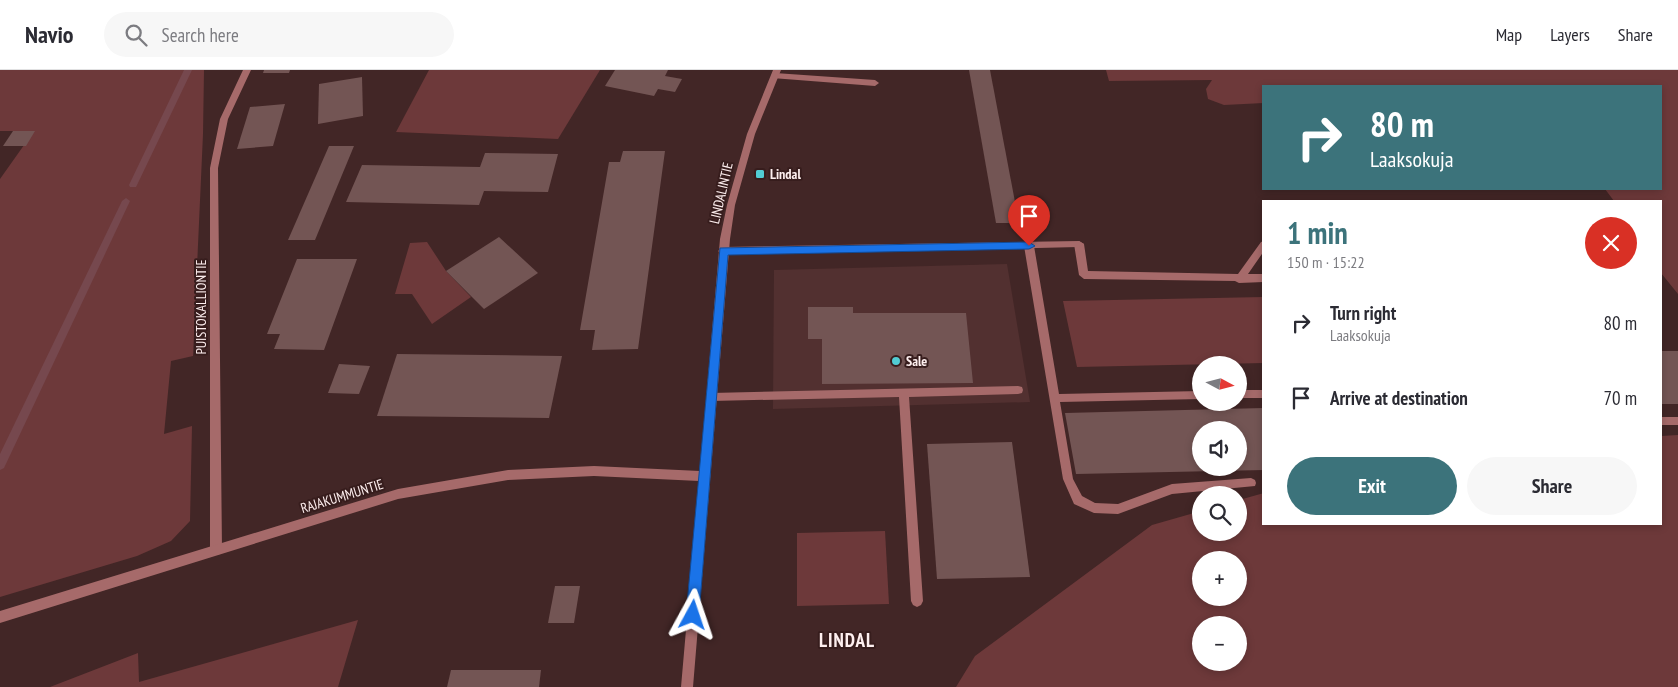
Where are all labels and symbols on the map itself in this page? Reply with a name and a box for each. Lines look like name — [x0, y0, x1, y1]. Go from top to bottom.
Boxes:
street label: LINDALINTIE — [705, 161, 737, 225]
place label: Lindal — [770, 165, 801, 183]
marker: Lindal — [754, 168, 766, 180]
pin — [1008, 195, 1050, 246]
street label: PUISTOKALLIONTIE — [192, 259, 210, 355]
place label: Sale — [906, 352, 927, 370]
marker: Sale — [890, 355, 902, 367]
north arrow — [1192, 356, 1248, 411]
street label: RAJAKUMMUNTIE — [299, 475, 385, 517]
position arrow — [666, 588, 718, 640]
district label: LINDAL — [819, 628, 875, 652]

